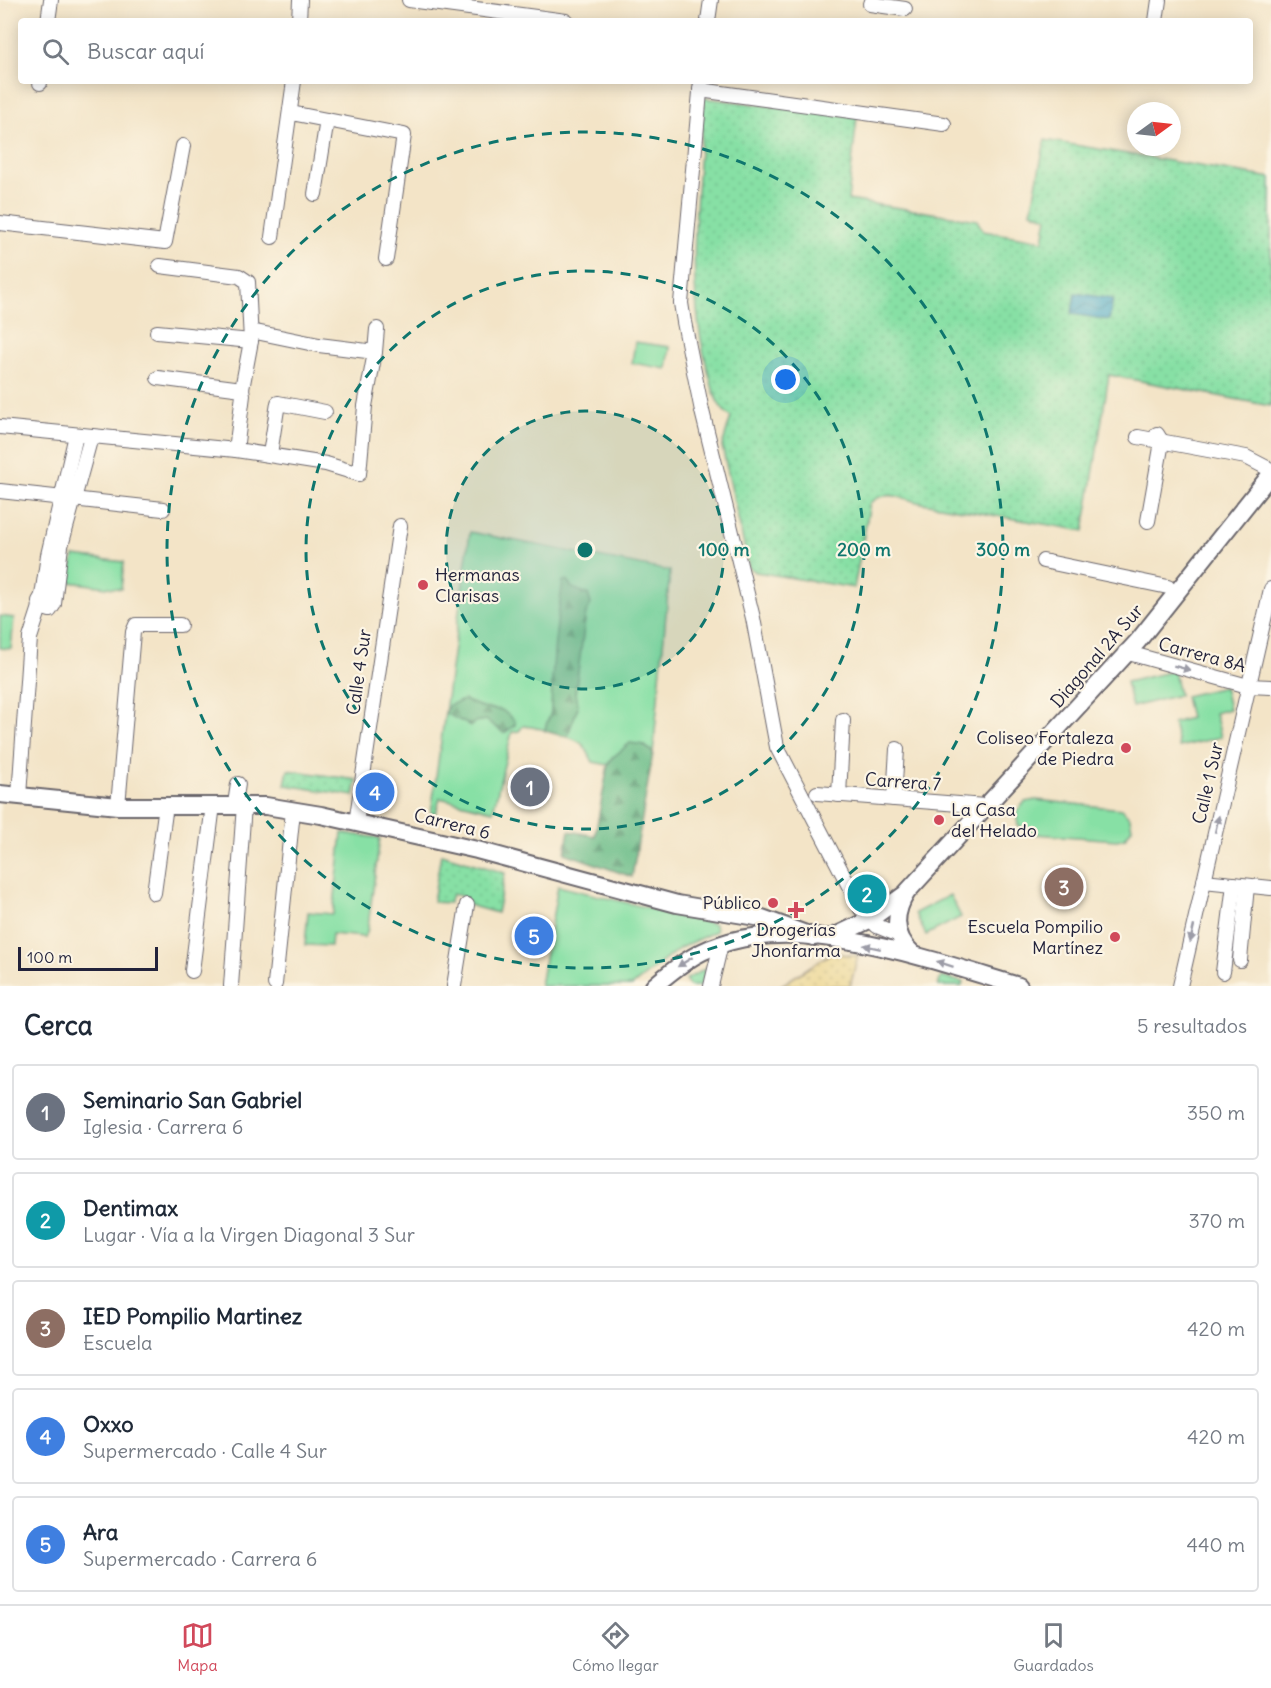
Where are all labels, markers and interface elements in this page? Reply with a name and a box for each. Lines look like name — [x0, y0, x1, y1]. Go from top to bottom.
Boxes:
search box — [18, 18, 1253, 84]
icon: search — [39, 35, 72, 68]
text: Buscar aquí — [87, 37, 204, 65]
north arrow — [1127, 102, 1181, 156]
your location — [771, 365, 800, 394]
text: 100 m — [699, 538, 750, 561]
text: 200 m — [837, 538, 891, 561]
text: 300 m — [976, 538, 1030, 561]
centre of rings — [575, 540, 595, 560]
place label: Hermanas Clarisas — [435, 563, 520, 607]
marker: Hermanas Clarisas — [416, 578, 430, 592]
street label: Diagonal 2A Sur — [1045, 599, 1148, 712]
street label: Calle 4 Sur — [341, 627, 376, 716]
street label: Carrera 8A — [1156, 632, 1248, 677]
one-way arrow — [1173, 664, 1191, 673]
place label: Coliseo Fortaleza de Piedra — [976, 726, 1114, 770]
street label: Calle 1 Sur — [1187, 739, 1228, 826]
marker: Coliseo Fortaleza de Piedra — [1119, 741, 1133, 755]
pin: 1 — [510, 764, 550, 810]
street label: Carrera 7 — [864, 767, 942, 796]
pin: 4 — [356, 770, 394, 814]
place label: La Casa del Helado — [951, 798, 1037, 842]
street label: Carrera 6 — [412, 803, 493, 844]
marker: La Casa del Helado — [932, 813, 946, 827]
one-way arrow — [1213, 815, 1222, 834]
pin: 3 — [1044, 864, 1084, 910]
pin: 2 — [848, 872, 886, 916]
place label: Público — [703, 891, 761, 914]
marker: Público — [766, 896, 780, 910]
marker: Drogerías Jhonfarma — [789, 903, 803, 917]
pin: 5 — [514, 914, 554, 958]
place label: Escuela Pompilio Martínez — [968, 915, 1103, 959]
place label: Drogerías Jhonfarma — [751, 918, 841, 962]
one-way arrow — [1187, 925, 1196, 944]
marker: Escuela Pompilio Martínez — [1108, 930, 1122, 944]
one-way arrow — [862, 942, 881, 951]
scale bar — [18, 944, 158, 971]
text: 100 m — [27, 947, 72, 967]
one-way arrow — [677, 956, 693, 967]
one-way arrow — [936, 959, 954, 969]
text: Cerca — [24, 1009, 93, 1042]
text: 5 resultados — [1137, 1013, 1247, 1038]
text: Seminario San Gabriel — [83, 1086, 302, 1114]
text: 1 — [42, 1100, 49, 1125]
text: 350 m — [1187, 1100, 1245, 1125]
text: Iglesia · Carrera 6 — [83, 1114, 243, 1139]
text: Dentimax — [83, 1194, 178, 1222]
text: 2 — [40, 1208, 51, 1233]
text: 370 m — [1188, 1208, 1245, 1233]
text: Lugar · Vía a la Virgen Diagonal 3 Sur — [83, 1222, 415, 1247]
text: IED Pompilio Martinez — [83, 1302, 302, 1330]
text: 3 — [40, 1316, 51, 1341]
text: 420 m — [1187, 1316, 1245, 1341]
text: Escuela — [83, 1330, 152, 1355]
text: Oxxo — [83, 1410, 134, 1438]
text: 4 — [40, 1424, 51, 1449]
text: 420 m — [1187, 1424, 1245, 1449]
text: Supermercado · Calle 4 Sur — [83, 1438, 327, 1463]
text: Ara — [83, 1518, 118, 1546]
text: 5 — [40, 1532, 51, 1557]
text: 440 m — [1186, 1532, 1245, 1557]
text: Supermercado · Carrera 6 — [83, 1546, 317, 1571]
tab: Mapa — [177, 1619, 218, 1675]
tab: Cómo llegar — [572, 1619, 659, 1675]
tab: Guardados — [1013, 1619, 1094, 1675]

